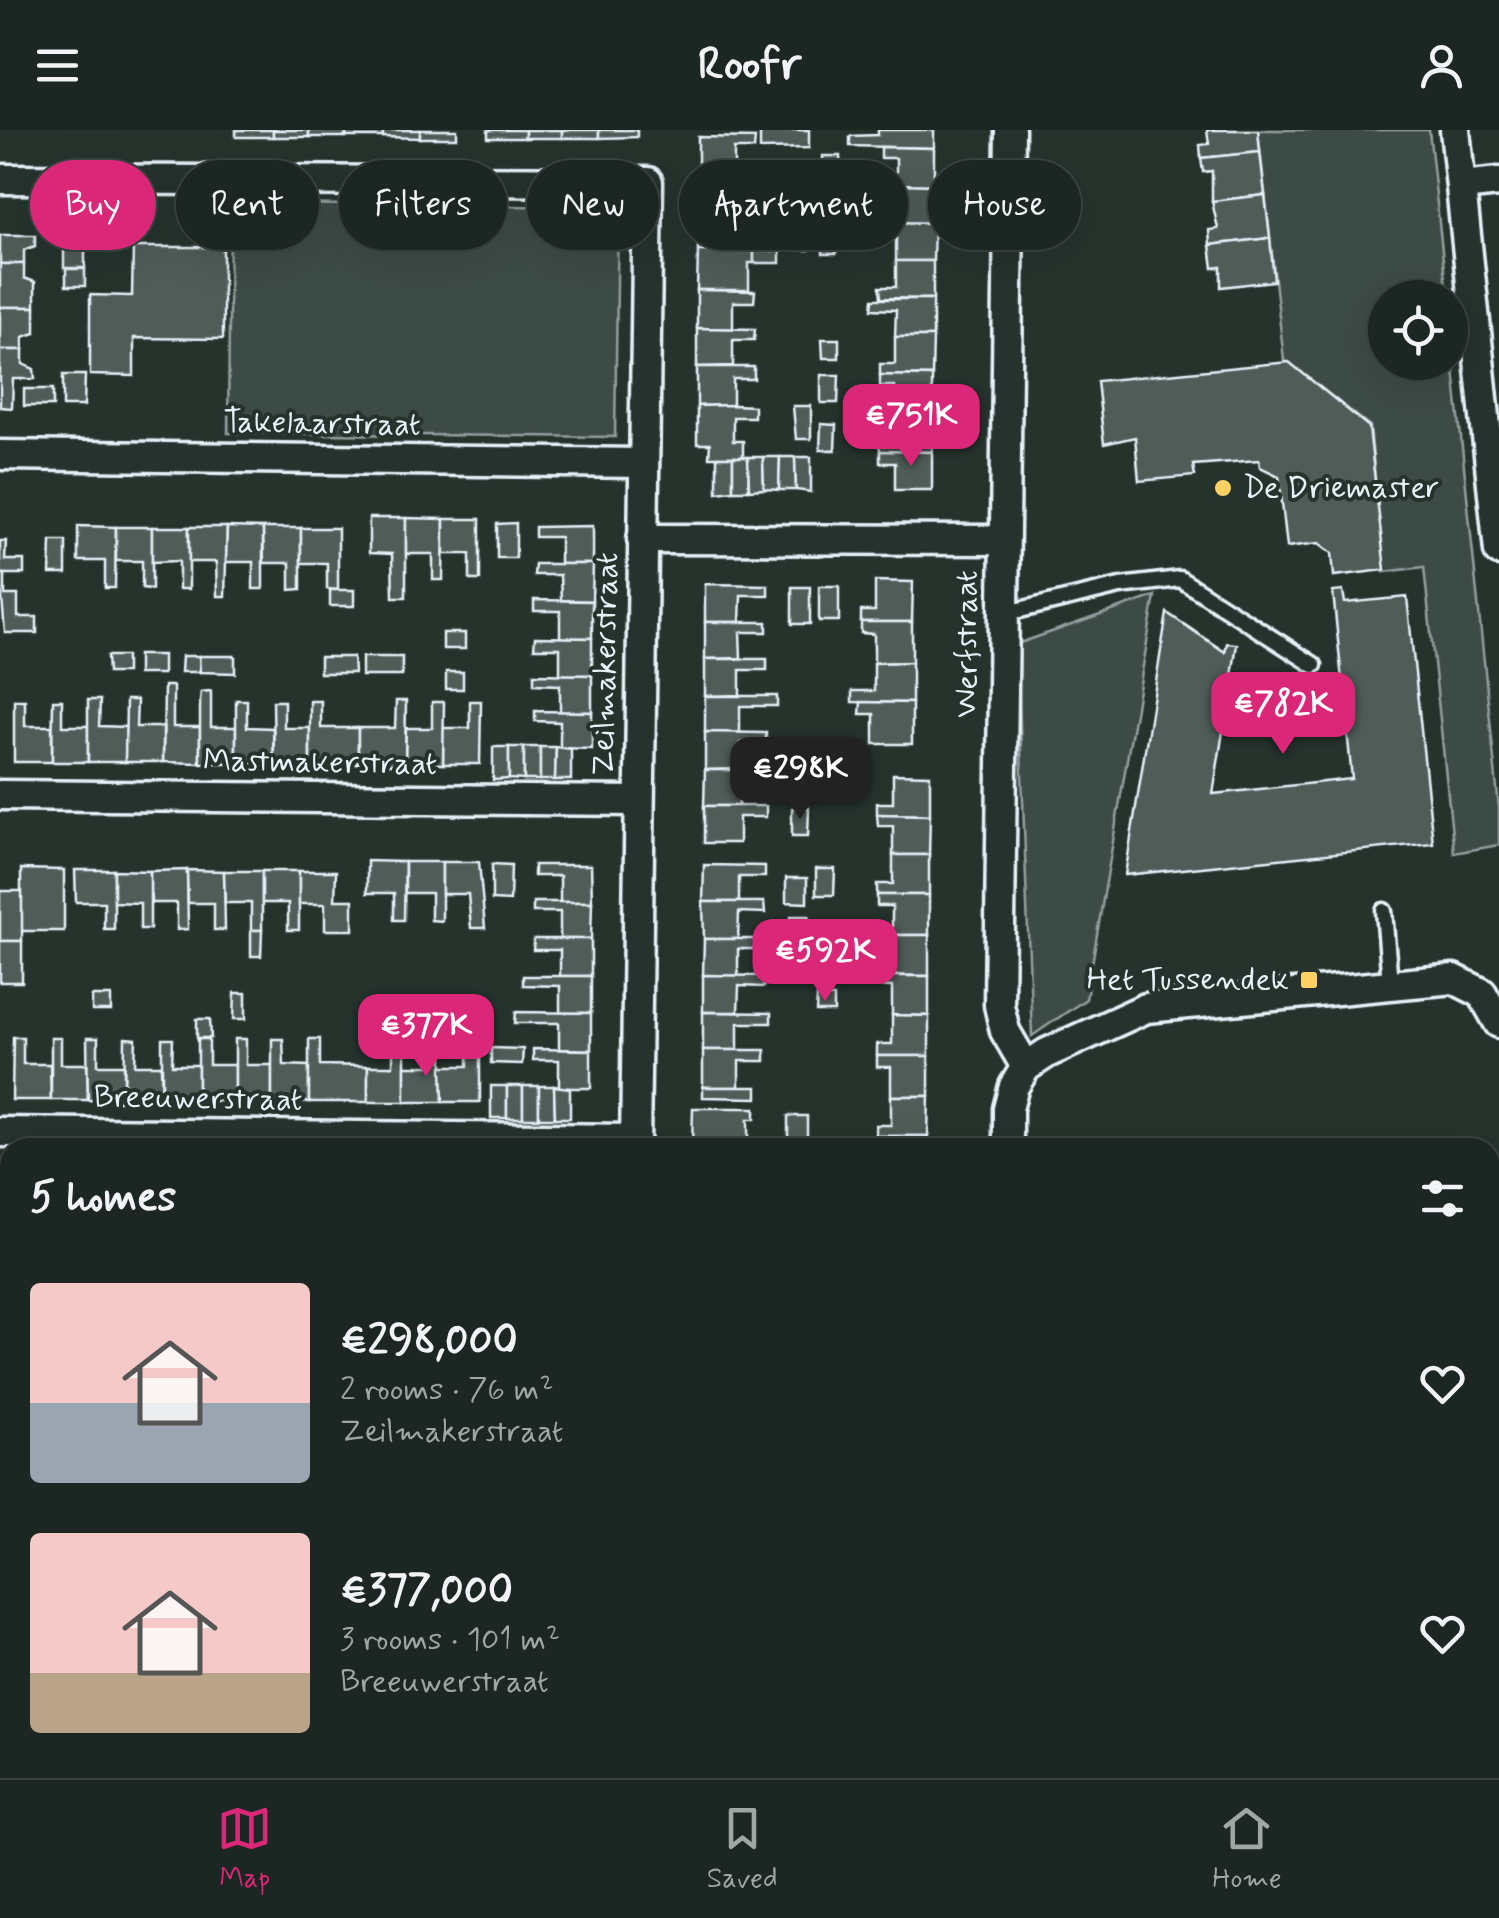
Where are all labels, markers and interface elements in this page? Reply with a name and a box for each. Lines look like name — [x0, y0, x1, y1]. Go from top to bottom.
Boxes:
text: Roofr — [698, 36, 801, 95]
icon: menu — [30, 38, 85, 93]
icon: person — [1414, 38, 1469, 93]
chip: Buy — [30, 160, 156, 250]
chip: Rent — [176, 160, 319, 250]
chip: Filters — [339, 160, 507, 250]
chip: New — [527, 160, 659, 250]
chip: Apartment — [679, 160, 908, 250]
chip: House — [928, 160, 1081, 250]
map controls — [1368, 280, 1468, 380]
button: locate — [1368, 280, 1468, 380]
pin: €751K — [841, 384, 981, 469]
text: €751K — [865, 395, 957, 437]
street label: Takelaarstraat — [223, 401, 421, 447]
place label: De Driemaster — [1243, 467, 1439, 509]
marker: De Driemaster — [1212, 477, 1234, 499]
street label: Zeilmakerstraat — [583, 552, 629, 776]
street label: Werfstraat — [946, 570, 988, 718]
pin: €782K — [1213, 672, 1353, 757]
text: €782K — [1233, 683, 1333, 725]
pin: €298K — [730, 737, 870, 822]
street label: Mastmakerstraat — [202, 740, 438, 786]
text: €298K — [752, 748, 848, 790]
pin: €592K — [755, 919, 895, 1004]
text: €592K — [775, 930, 875, 972]
place label: Het Tussendek — [1087, 959, 1289, 1001]
marker: Het Tussendek — [1298, 969, 1320, 991]
pin: €377K — [356, 994, 496, 1079]
text: €377K — [380, 1005, 472, 1047]
street label: Breeuwerstraat — [93, 1076, 303, 1122]
text: 5 homes — [30, 1171, 176, 1226]
icon: filters — [1415, 1171, 1470, 1226]
text: €298,000 — [340, 1314, 518, 1369]
icon: home — [110, 1323, 230, 1443]
icon: heart — [1415, 1356, 1470, 1411]
text: 2 rooms · 76 m² — [340, 1369, 553, 1411]
text: Zeilmakerstraat — [340, 1411, 563, 1453]
text: €377,000 — [340, 1564, 513, 1619]
icon: home — [110, 1573, 230, 1693]
icon: heart — [1415, 1606, 1470, 1661]
text: 3 rooms · 101 m² — [340, 1619, 560, 1661]
text: Breeuwerstraat — [340, 1661, 549, 1703]
tab: Map — [217, 1801, 272, 1898]
tab: Saved — [707, 1801, 778, 1898]
tab: Home — [1212, 1801, 1282, 1898]

